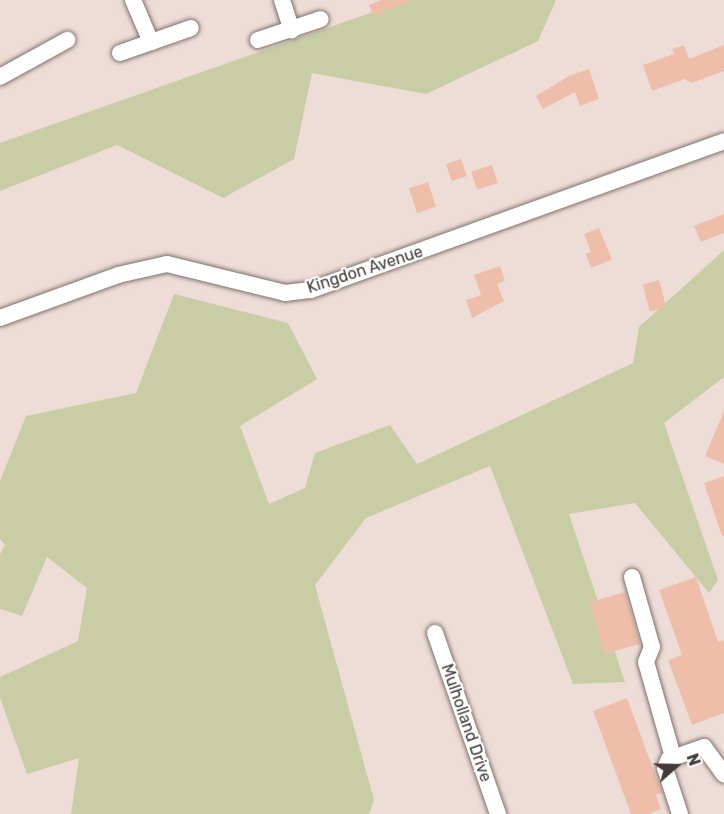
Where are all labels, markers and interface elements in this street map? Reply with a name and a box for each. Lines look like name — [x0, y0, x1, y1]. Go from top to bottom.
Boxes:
street label: Kingdon Avenue — [304, 242, 426, 298]
street label: Mulholland Drive — [437, 662, 495, 784]
north arrow — [646, 736, 706, 796]
text: N — [682, 751, 704, 768]

